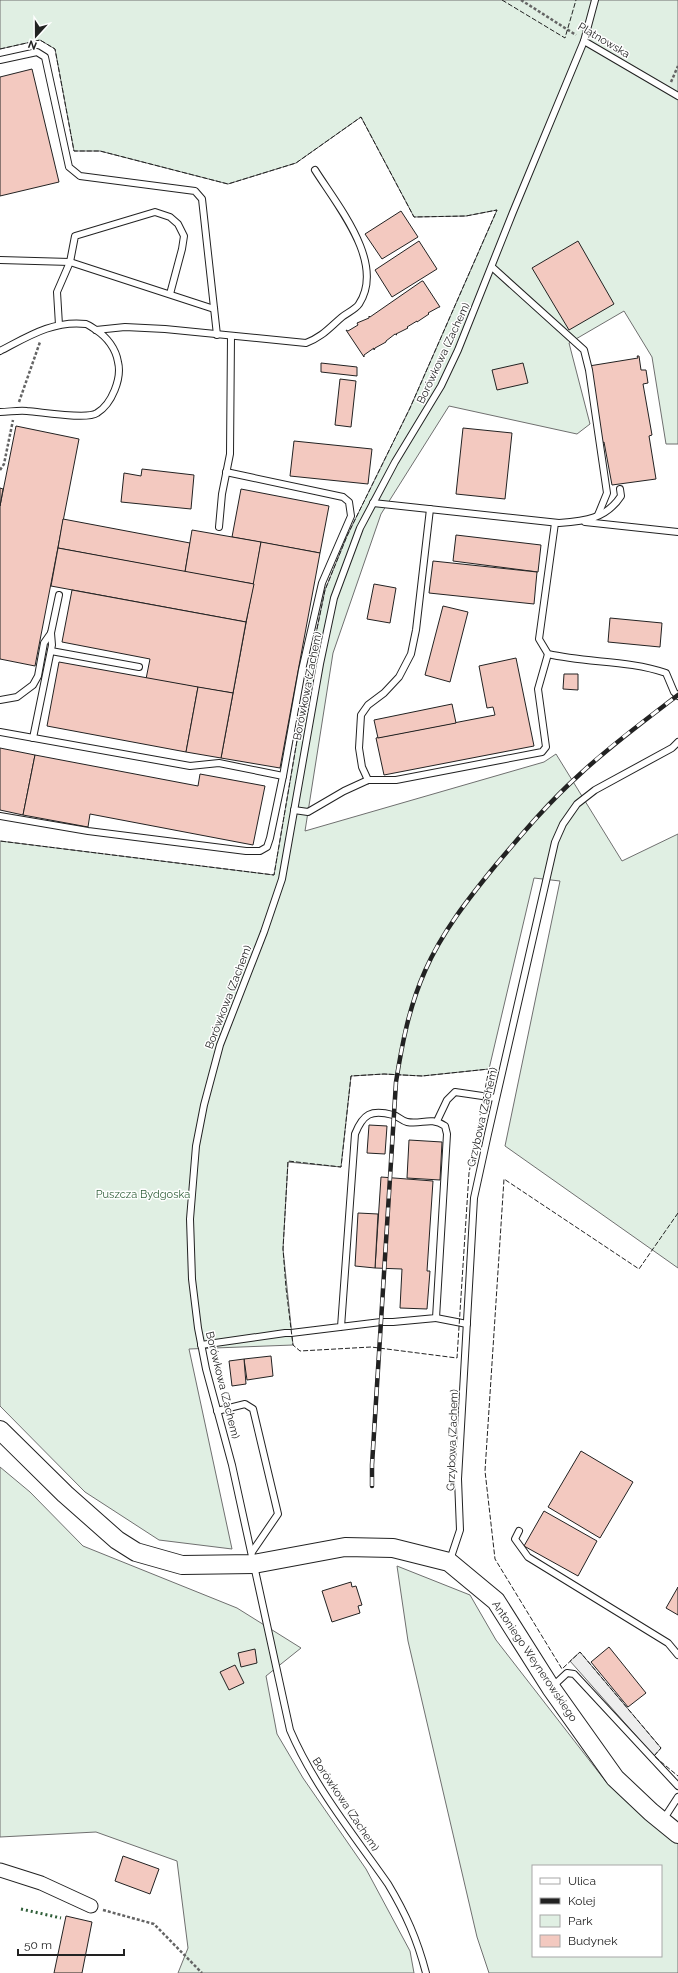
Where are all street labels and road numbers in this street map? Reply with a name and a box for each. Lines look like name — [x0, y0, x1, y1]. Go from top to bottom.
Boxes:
street label: Plątnowska — [575, 20, 632, 61]
street label: Borówkowa (Zachem) — [414, 301, 473, 406]
street label: Borówkowa (Zachem) — [291, 631, 324, 741]
street label: Borówkowa (Zachem) — [203, 943, 254, 1051]
street label: Grzybowa (Zachem) — [465, 1066, 500, 1168]
street label: Borówkowa (Zachem) — [203, 1330, 242, 1440]
street label: Grzybowa (Zachem) — [444, 1389, 461, 1491]
street label: Antoniego Weynerowskiego — [489, 1598, 580, 1725]
street label: Borówkowa (Zachem) — [309, 1755, 382, 1854]

